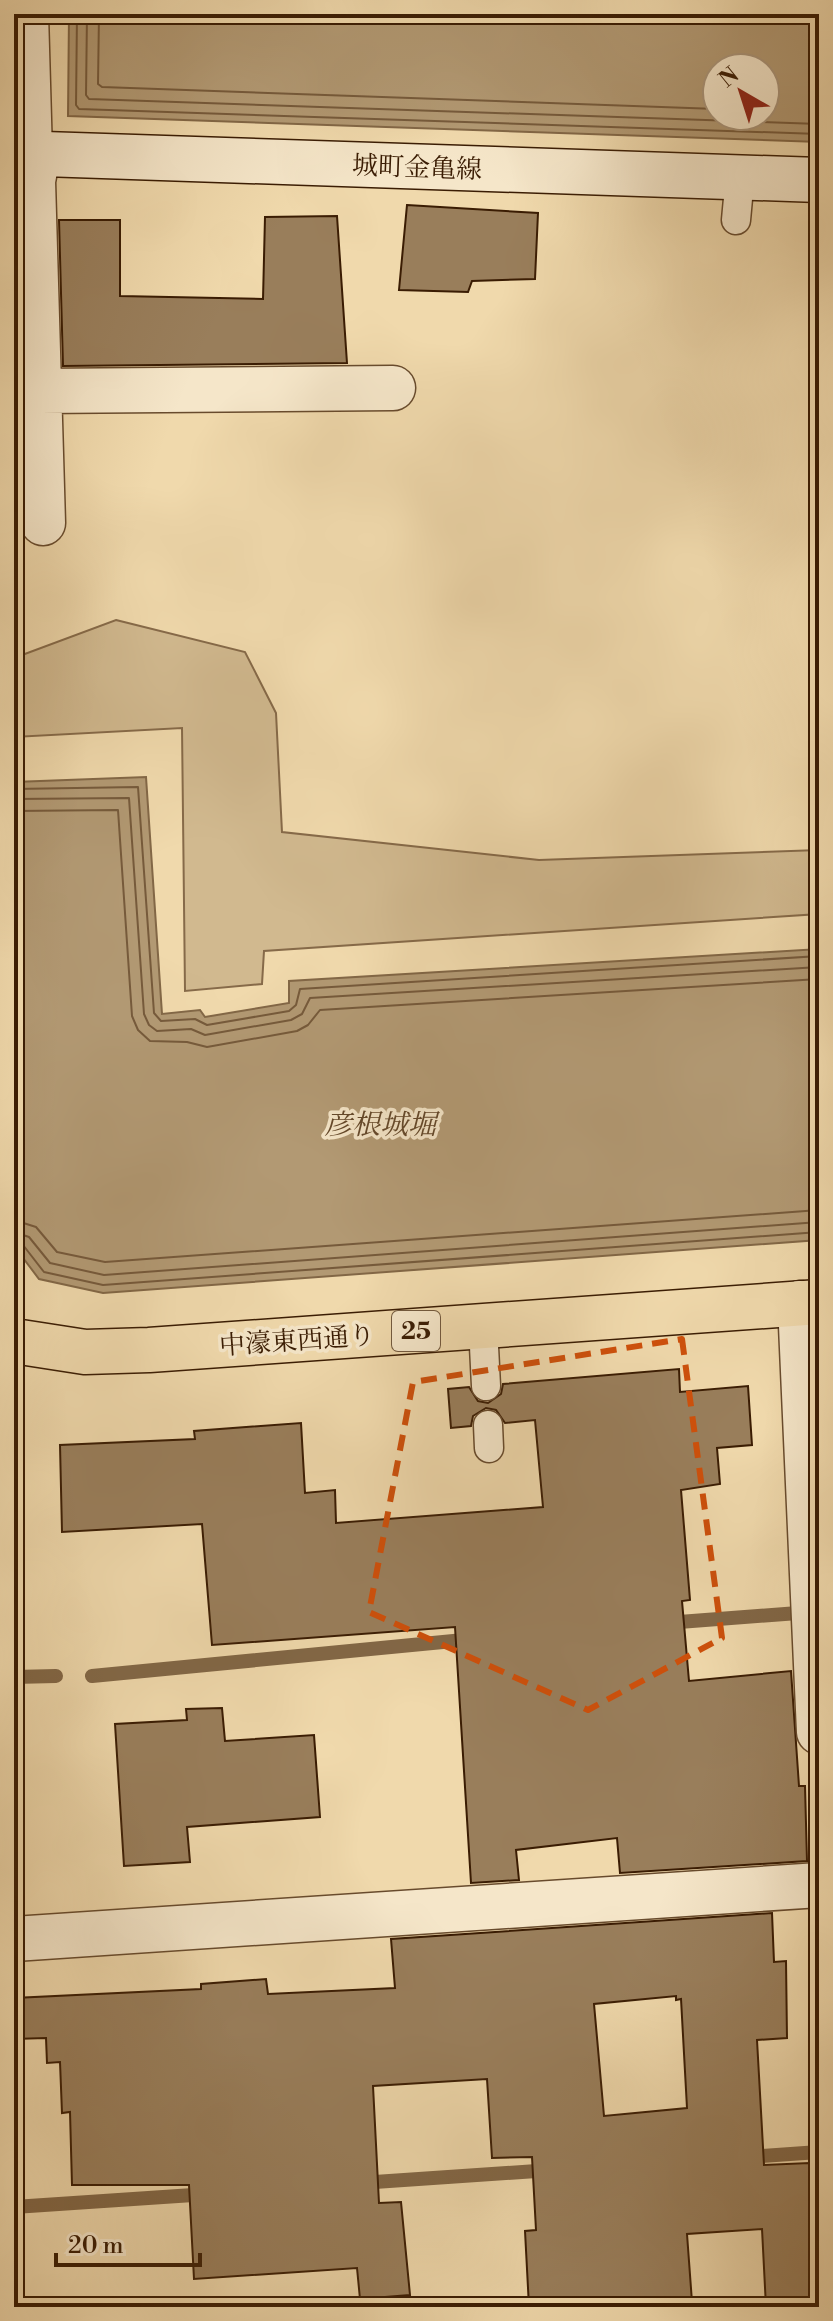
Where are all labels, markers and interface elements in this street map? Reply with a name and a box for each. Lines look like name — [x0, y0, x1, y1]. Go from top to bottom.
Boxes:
north arrow — [701, 52, 781, 132]
text: N — [714, 61, 745, 94]
street label: 城町金亀線 — [351, 150, 482, 186]
water label: 彦根城堀 — [324, 1108, 440, 1143]
road number: 25 — [392, 1311, 440, 1351]
street label: 中濠東西通り — [218, 1320, 376, 1362]
scale bar — [56, 2217, 200, 2267]
text: 20 m — [68, 2231, 124, 2261]

